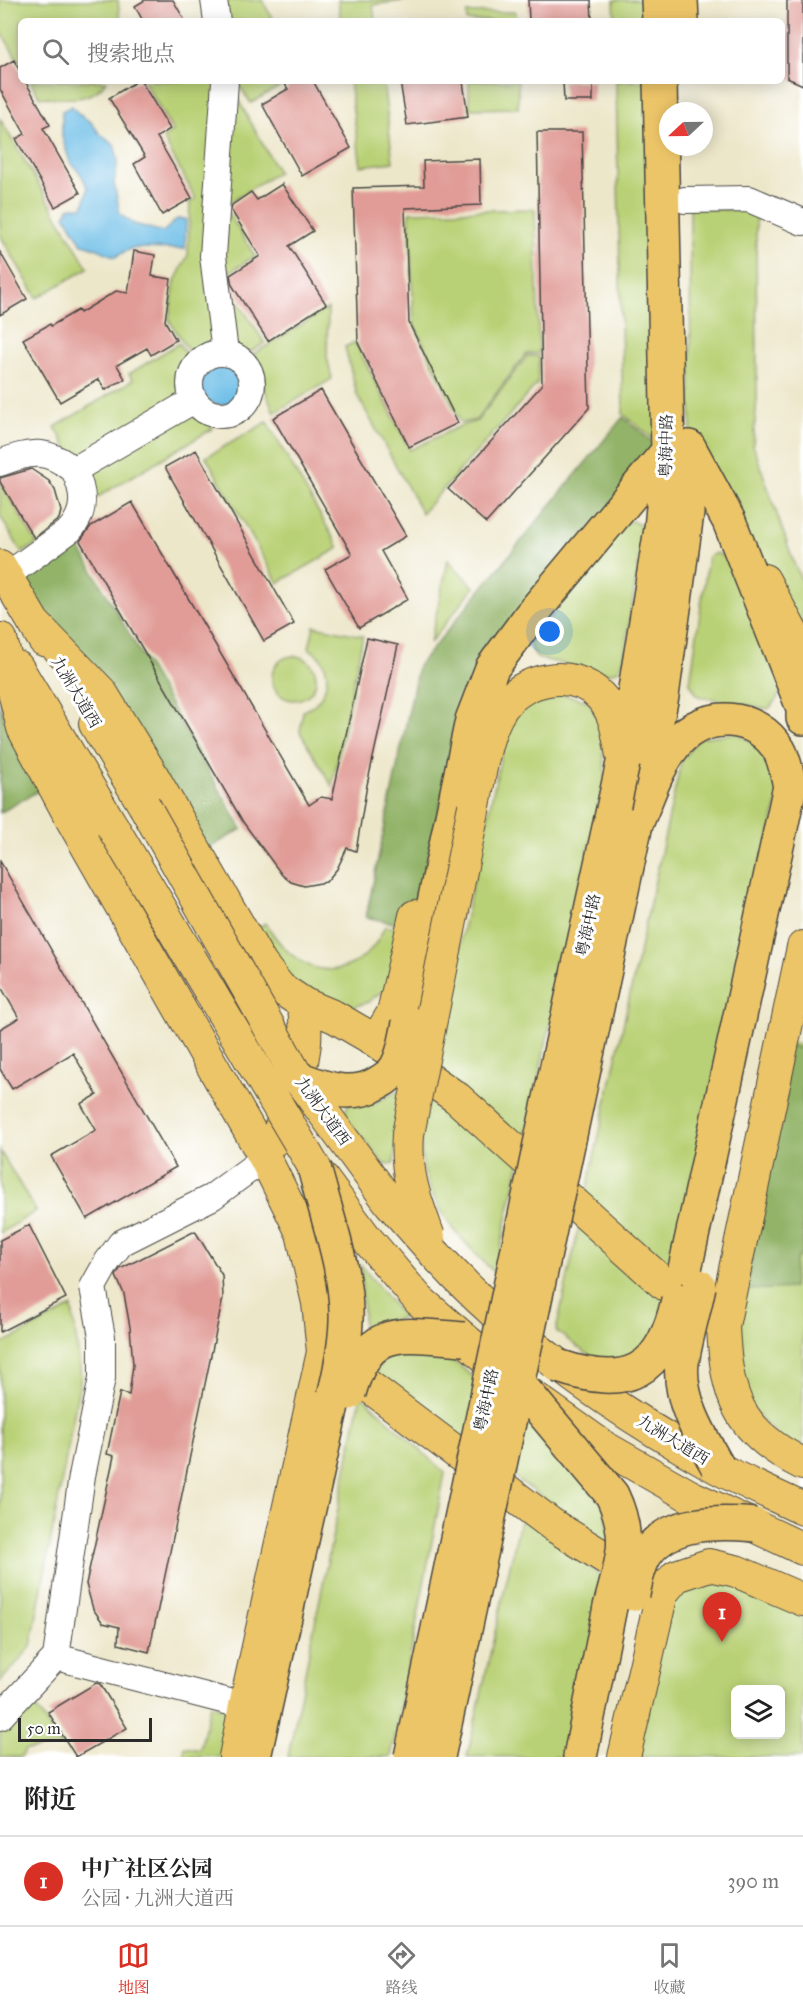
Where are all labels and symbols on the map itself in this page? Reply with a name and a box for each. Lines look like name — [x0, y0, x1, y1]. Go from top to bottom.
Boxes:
north arrow — [659, 102, 713, 156]
street label: 粤海中路 — [656, 414, 676, 478]
your location — [535, 617, 564, 646]
street label: 九洲大道西 — [47, 653, 105, 731]
street label: 粤海中路 — [572, 892, 604, 958]
street label: 九洲大道西 — [292, 1073, 354, 1149]
street label: 粤海中路 — [470, 1367, 502, 1433]
street label: 九洲大道西 — [634, 1411, 712, 1469]
pin: 1 — [702, 1592, 742, 1642]
scale bar — [18, 1715, 152, 1742]

